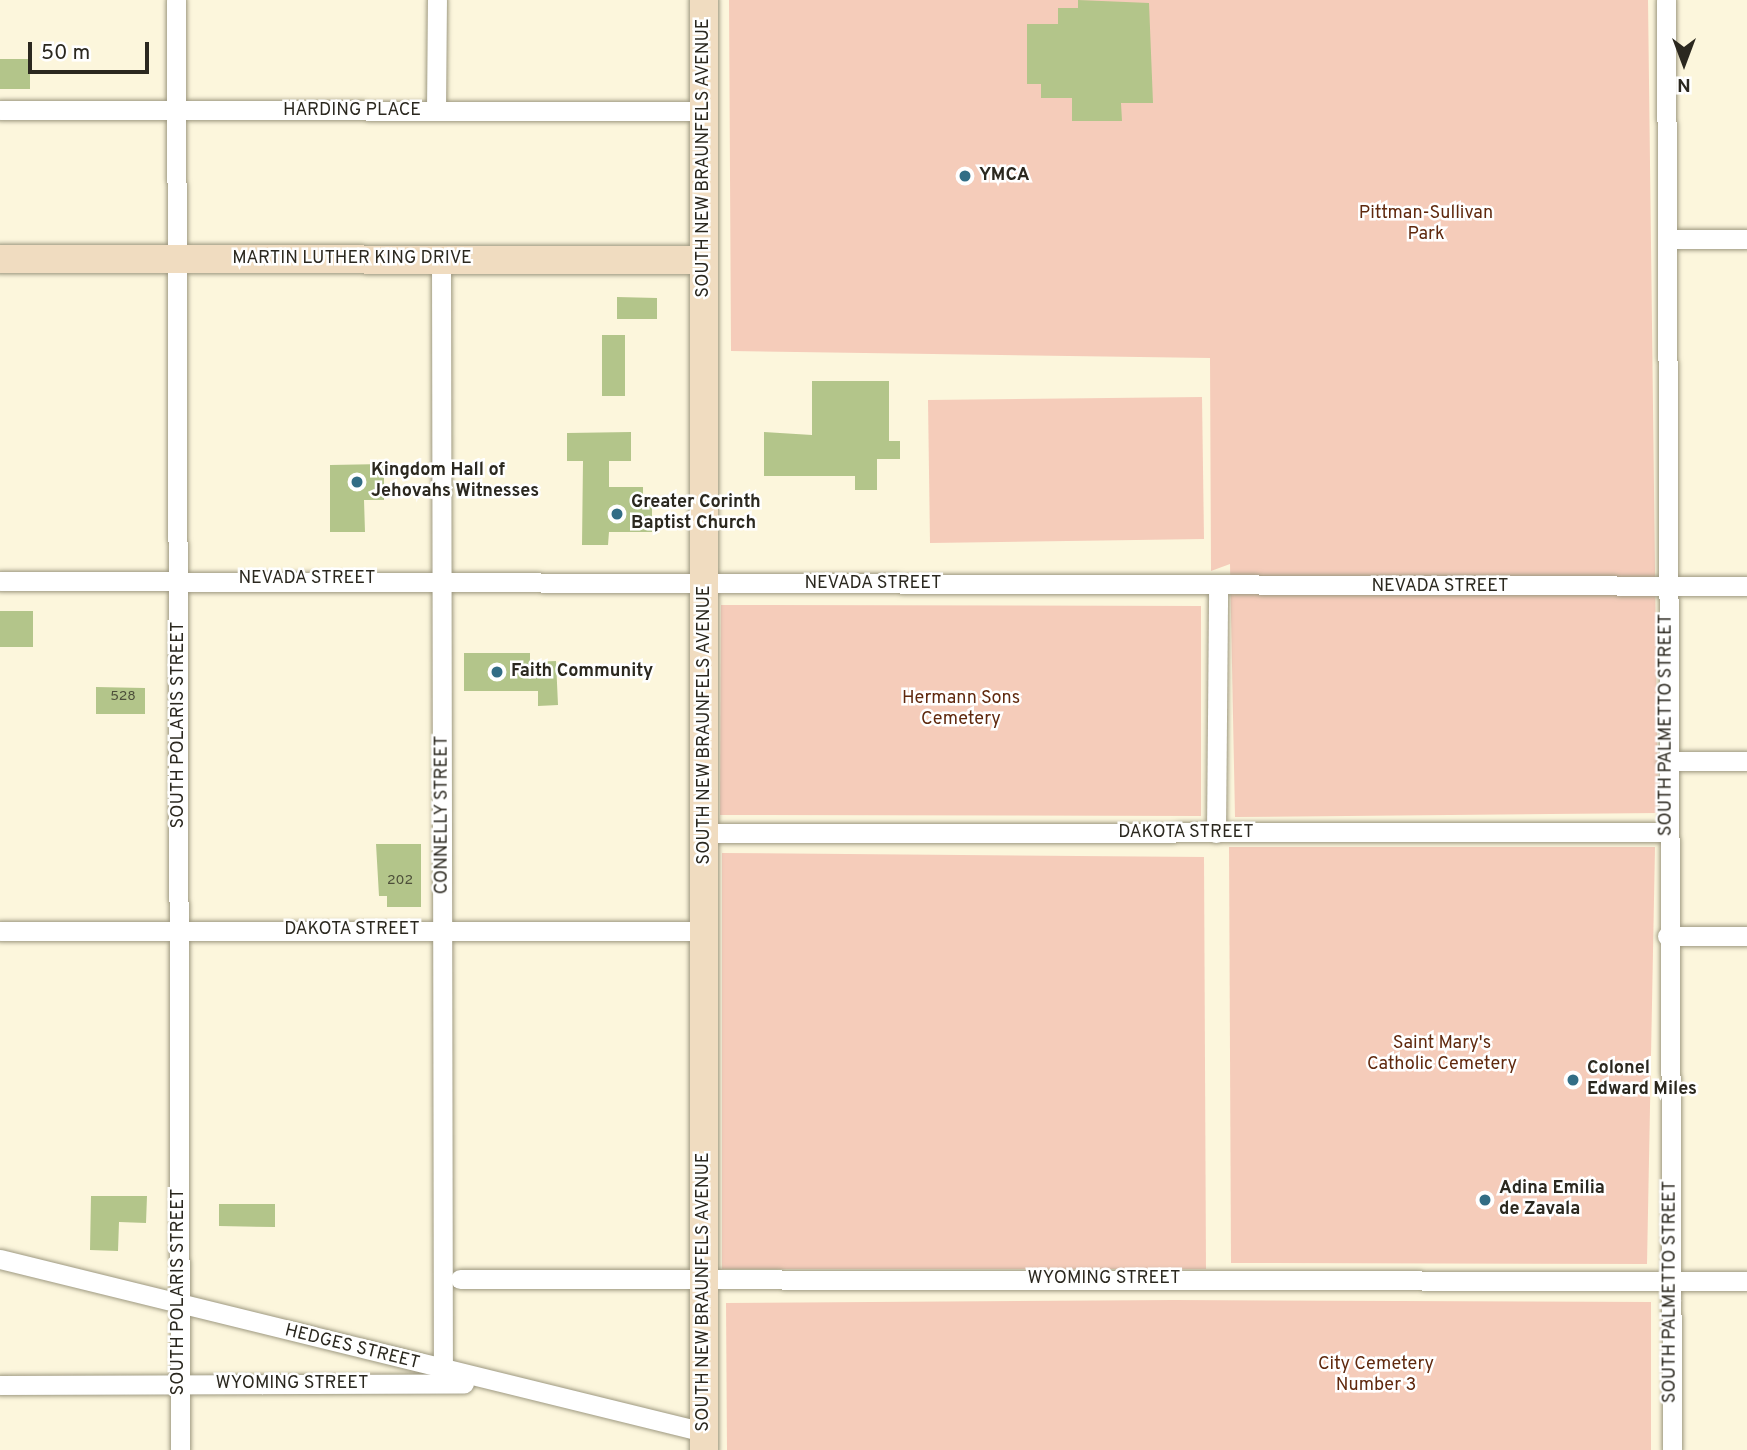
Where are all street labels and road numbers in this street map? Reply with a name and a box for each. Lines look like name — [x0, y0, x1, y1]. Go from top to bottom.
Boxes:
street label: SOUTH NEW BRAUNFELS AVENUE — [693, 18, 715, 298]
street label: HARDING PLACE — [283, 100, 421, 122]
street label: MARTIN LUTHER KING DRIVE — [232, 248, 472, 270]
street label: NEVADA STREET — [238, 568, 376, 590]
street label: NEVADA STREET — [804, 573, 942, 595]
street label: NEVADA STREET — [1371, 576, 1509, 598]
street label: SOUTH NEW BRAUNFELS AVENUE — [694, 585, 716, 865]
street label: SOUTH PALMETTO STREET — [1656, 614, 1678, 836]
street label: SOUTH POLARIS STREET — [168, 621, 190, 829]
street label: CONNELLY STREET — [432, 735, 454, 895]
street label: DAKOTA STREET — [1118, 822, 1254, 844]
street label: DAKOTA STREET — [284, 919, 420, 941]
street label: SOUTH NEW BRAUNFELS AVENUE — [693, 1152, 715, 1432]
street label: SOUTH PALMETTO STREET — [1660, 1181, 1682, 1403]
street label: SOUTH POLARIS STREET — [168, 1188, 190, 1396]
street label: WYOMING STREET — [1028, 1268, 1180, 1290]
street label: HEDGES STREET — [282, 1321, 422, 1375]
street label: WYOMING STREET — [216, 1373, 368, 1395]

